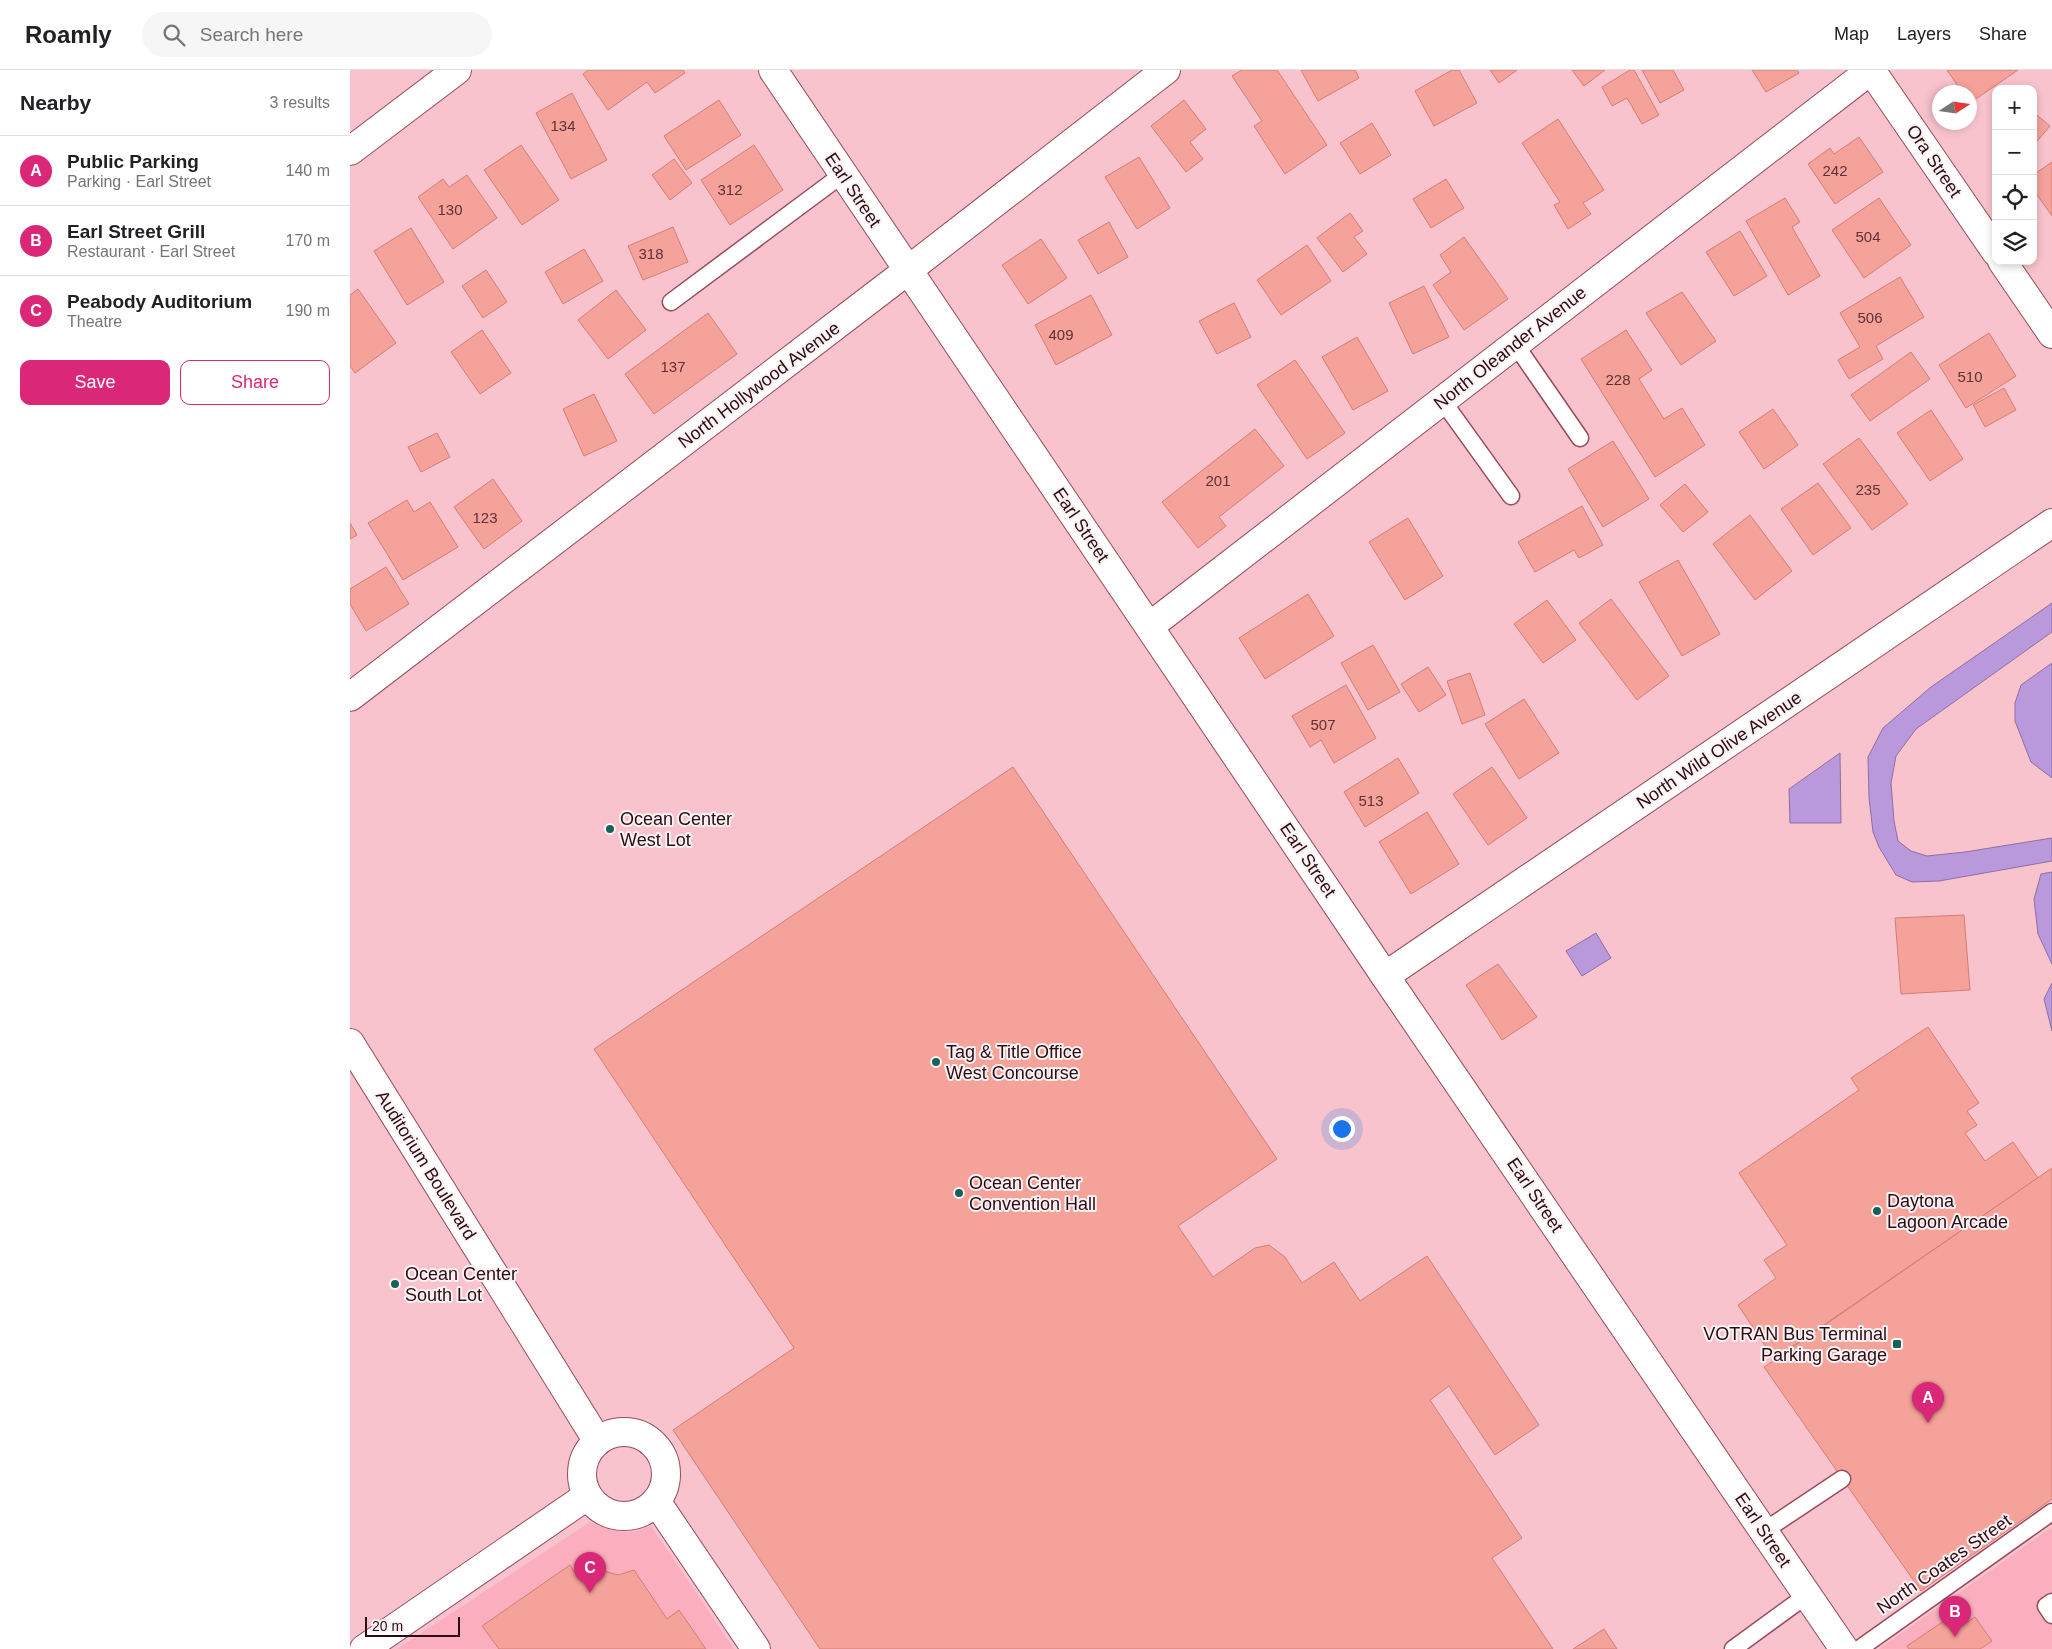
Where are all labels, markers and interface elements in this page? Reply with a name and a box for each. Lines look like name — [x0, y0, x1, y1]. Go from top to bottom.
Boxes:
search box — [142, 12, 492, 57]
text: Roamly — [25, 21, 112, 48]
icon: search — [160, 21, 188, 49]
text: Search here — [200, 24, 303, 45]
text: Map — [1834, 24, 1869, 44]
text: Layers — [1897, 24, 1951, 44]
text: Share — [1979, 24, 2027, 44]
north arrow — [1932, 85, 1977, 130]
map controls — [1992, 85, 2037, 265]
button: + — [1992, 85, 2037, 130]
text: Nearby — [20, 91, 91, 114]
text: 3 results — [270, 94, 330, 111]
house number: 134 — [550, 117, 576, 134]
street label: Ora Street — [1902, 121, 1966, 201]
button: − — [1992, 130, 2037, 175]
street label: Earl Street — [821, 149, 885, 231]
text: Public Parking — [67, 151, 199, 172]
text: A — [30, 162, 42, 179]
text: 140 m — [286, 162, 330, 179]
house number: 242 — [1822, 162, 1848, 179]
text: Parking · Earl Street — [67, 173, 211, 190]
button: locate — [1992, 175, 2037, 220]
house number: 312 — [717, 181, 743, 198]
house number: 130 — [437, 201, 463, 218]
button: layers — [1992, 220, 2037, 265]
text: Earl Street Grill — [67, 221, 205, 242]
house number: 504 — [1855, 228, 1881, 245]
text: B — [30, 232, 42, 249]
text: 170 m — [286, 232, 330, 249]
text: Restaurant · Earl Street — [67, 243, 235, 260]
house number: 318 — [638, 245, 664, 262]
street label: North Oleander Avenue — [1430, 282, 1590, 414]
text: Peabody Auditorium — [67, 291, 252, 312]
text: C — [30, 302, 42, 319]
text: 190 m — [286, 302, 330, 319]
house number: 506 — [1857, 309, 1883, 326]
text: Theatre — [67, 313, 122, 330]
street label: North Hollywood Avenue — [674, 318, 844, 452]
house number: 409 — [1048, 326, 1074, 343]
house number: 137 — [660, 358, 686, 375]
button: Save — [20, 360, 170, 405]
button: Share — [180, 360, 330, 405]
house number: 510 — [1957, 368, 1983, 385]
house number: 228 — [1605, 371, 1631, 388]
house number: 201 — [1205, 472, 1231, 489]
house number: 235 — [1855, 481, 1881, 498]
street label: Earl Street — [1049, 484, 1113, 566]
house number: 123 — [472, 509, 498, 526]
street label: North Wild Olive Avenue — [1633, 687, 1805, 813]
house number: 507 — [1310, 716, 1336, 733]
house number: 513 — [1358, 792, 1384, 809]
place label: Ocean Center West Lot — [620, 809, 732, 850]
street label: Earl Street — [1276, 819, 1340, 901]
marker: Ocean Center West Lot — [604, 823, 616, 835]
place label: Tag & Title Office West Concourse — [946, 1042, 1082, 1083]
marker: Tag & Title Office West Concourse — [930, 1056, 942, 1068]
street label: Auditorium Boulevard — [372, 1087, 480, 1243]
your location — [1329, 1116, 1355, 1142]
street label: Earl Street — [1503, 1154, 1567, 1236]
place label: Ocean Center Convention Hall — [969, 1173, 1096, 1214]
marker: Ocean Center Convention Hall — [953, 1187, 965, 1199]
place label: Daytona Lagoon Arcade — [1887, 1191, 2008, 1232]
marker: Daytona Lagoon Arcade — [1871, 1205, 1883, 1217]
place label: Ocean Center South Lot — [405, 1264, 517, 1305]
marker: Ocean Center South Lot — [389, 1278, 401, 1290]
place label: VOTRAN Bus Terminal Parking Garage — [1703, 1324, 1887, 1365]
marker: VOTRAN Bus Terminal Parking Garage — [1891, 1338, 1903, 1350]
pin: A — [1912, 1382, 1944, 1423]
street label: Earl Street — [1731, 1489, 1795, 1571]
street label: North Coates Street — [1873, 1510, 2015, 1618]
pin: C — [574, 1552, 606, 1593]
pin: B — [1939, 1596, 1971, 1637]
scale bar — [365, 1614, 460, 1637]
text: 20 m — [372, 1618, 403, 1634]

